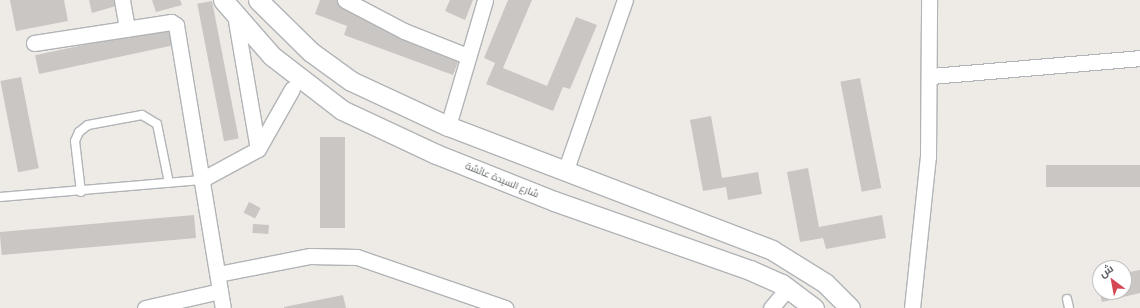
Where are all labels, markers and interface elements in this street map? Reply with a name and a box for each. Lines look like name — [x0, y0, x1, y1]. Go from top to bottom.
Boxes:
street label: شارع السيدة عائشة — [464, 160, 540, 200]
north arrow — [1092, 260, 1132, 300]
text: ش — [1096, 261, 1116, 280]

